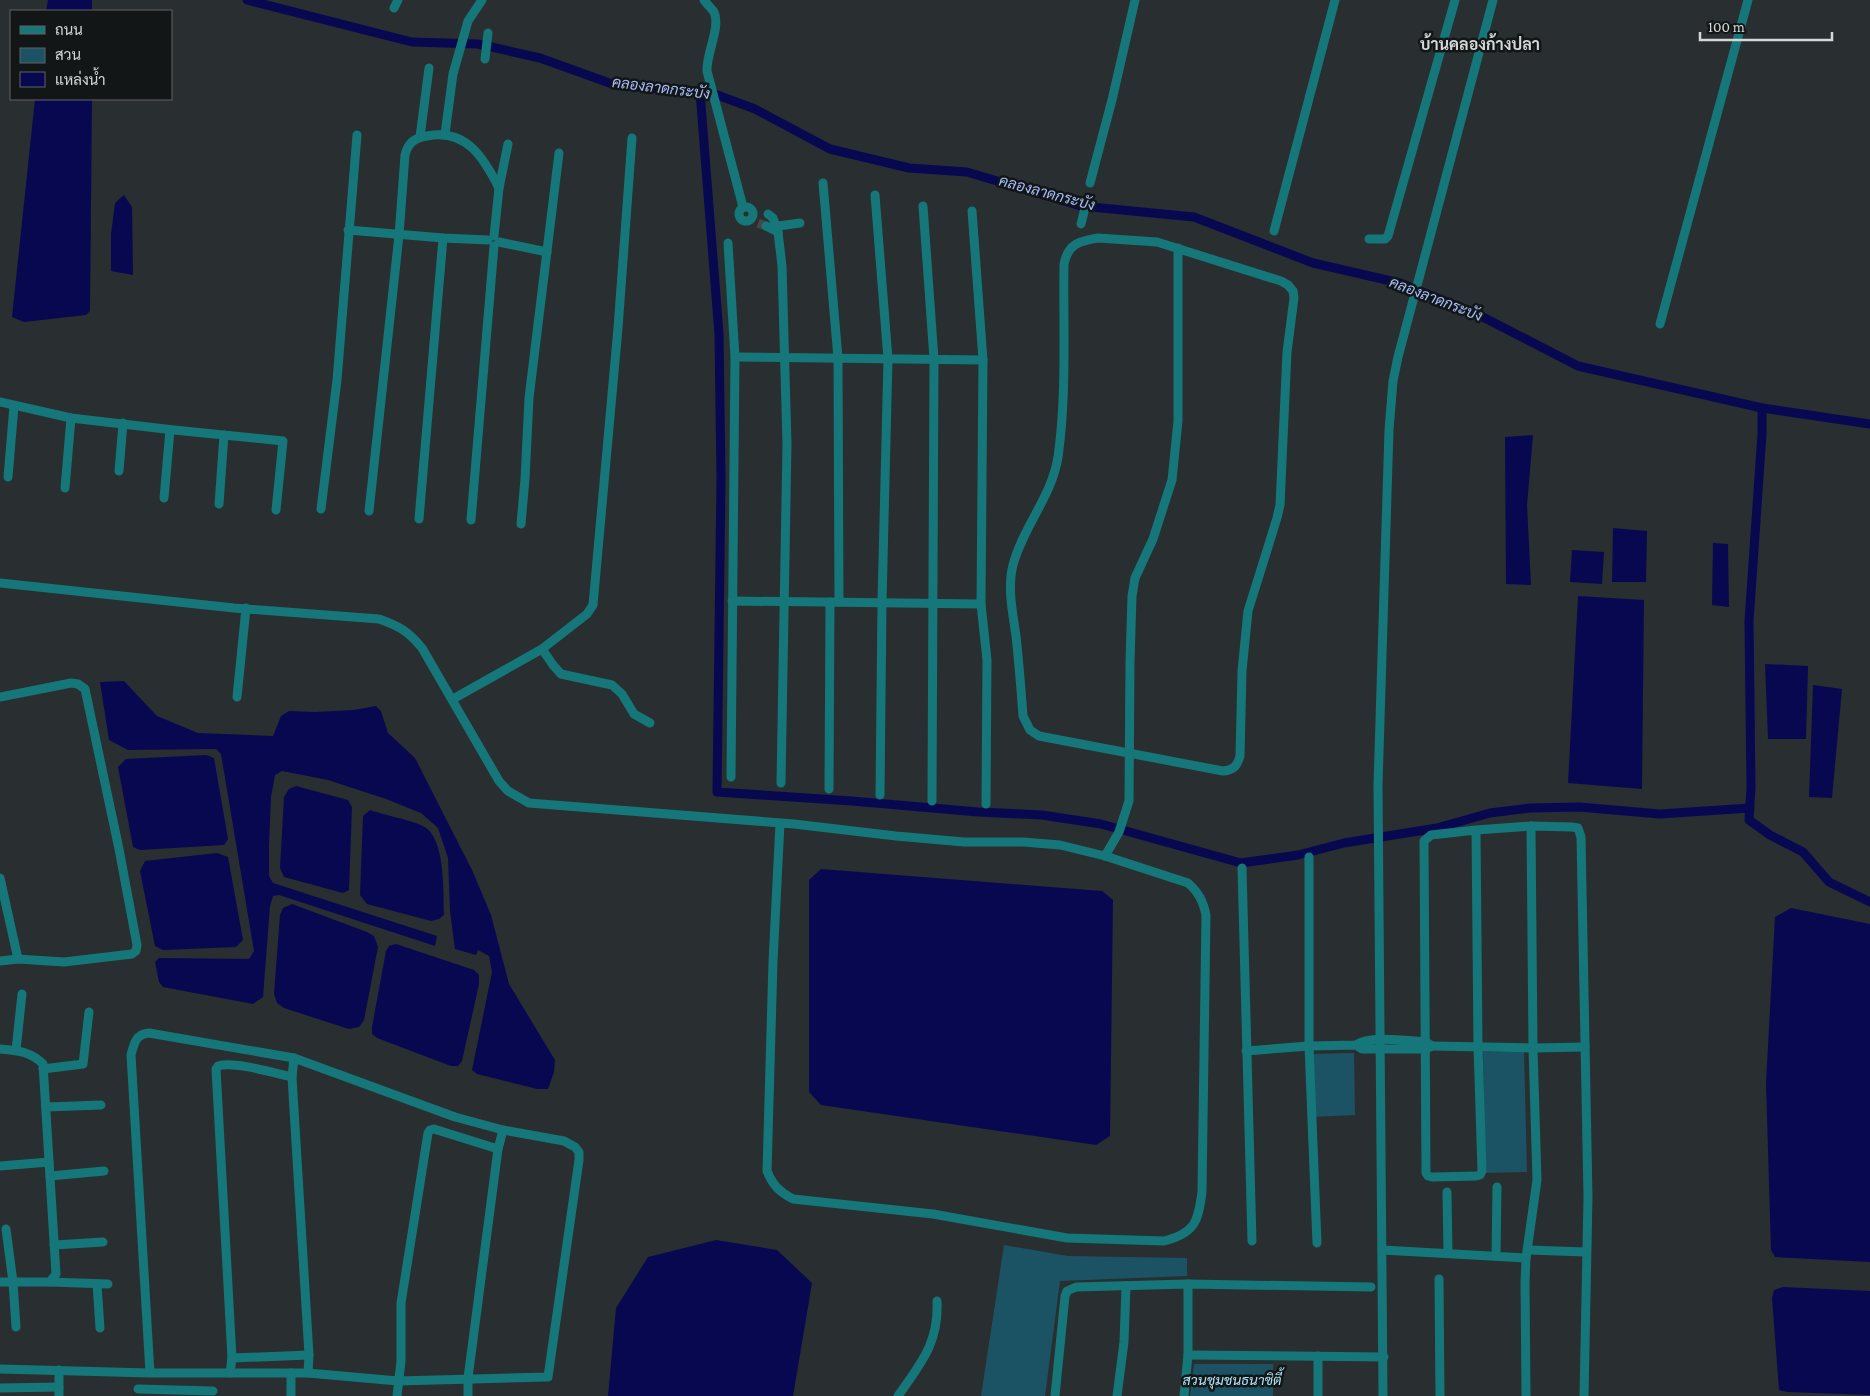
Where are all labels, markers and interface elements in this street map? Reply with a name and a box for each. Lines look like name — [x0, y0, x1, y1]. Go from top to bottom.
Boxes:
legend — [10, 10, 172, 100]
scale bar — [1700, 10, 1832, 42]
text: 100 m — [1708, 19, 1745, 35]
text: ถนน — [55, 22, 83, 38]
district label: บ้านคลองก้างปลา — [1420, 33, 1540, 53]
text: สวน — [55, 47, 81, 63]
text: แหล่งน้ำ — [55, 67, 106, 88]
water label: คลองลาดกระบัง — [611, 73, 711, 102]
water label: คลองลาดกระบัง — [997, 172, 1097, 214]
water label: คลองลาดกระบัง — [1387, 273, 1485, 324]
park label: สวนชุมชนธนาซิตี้ — [1182, 1367, 1285, 1390]

